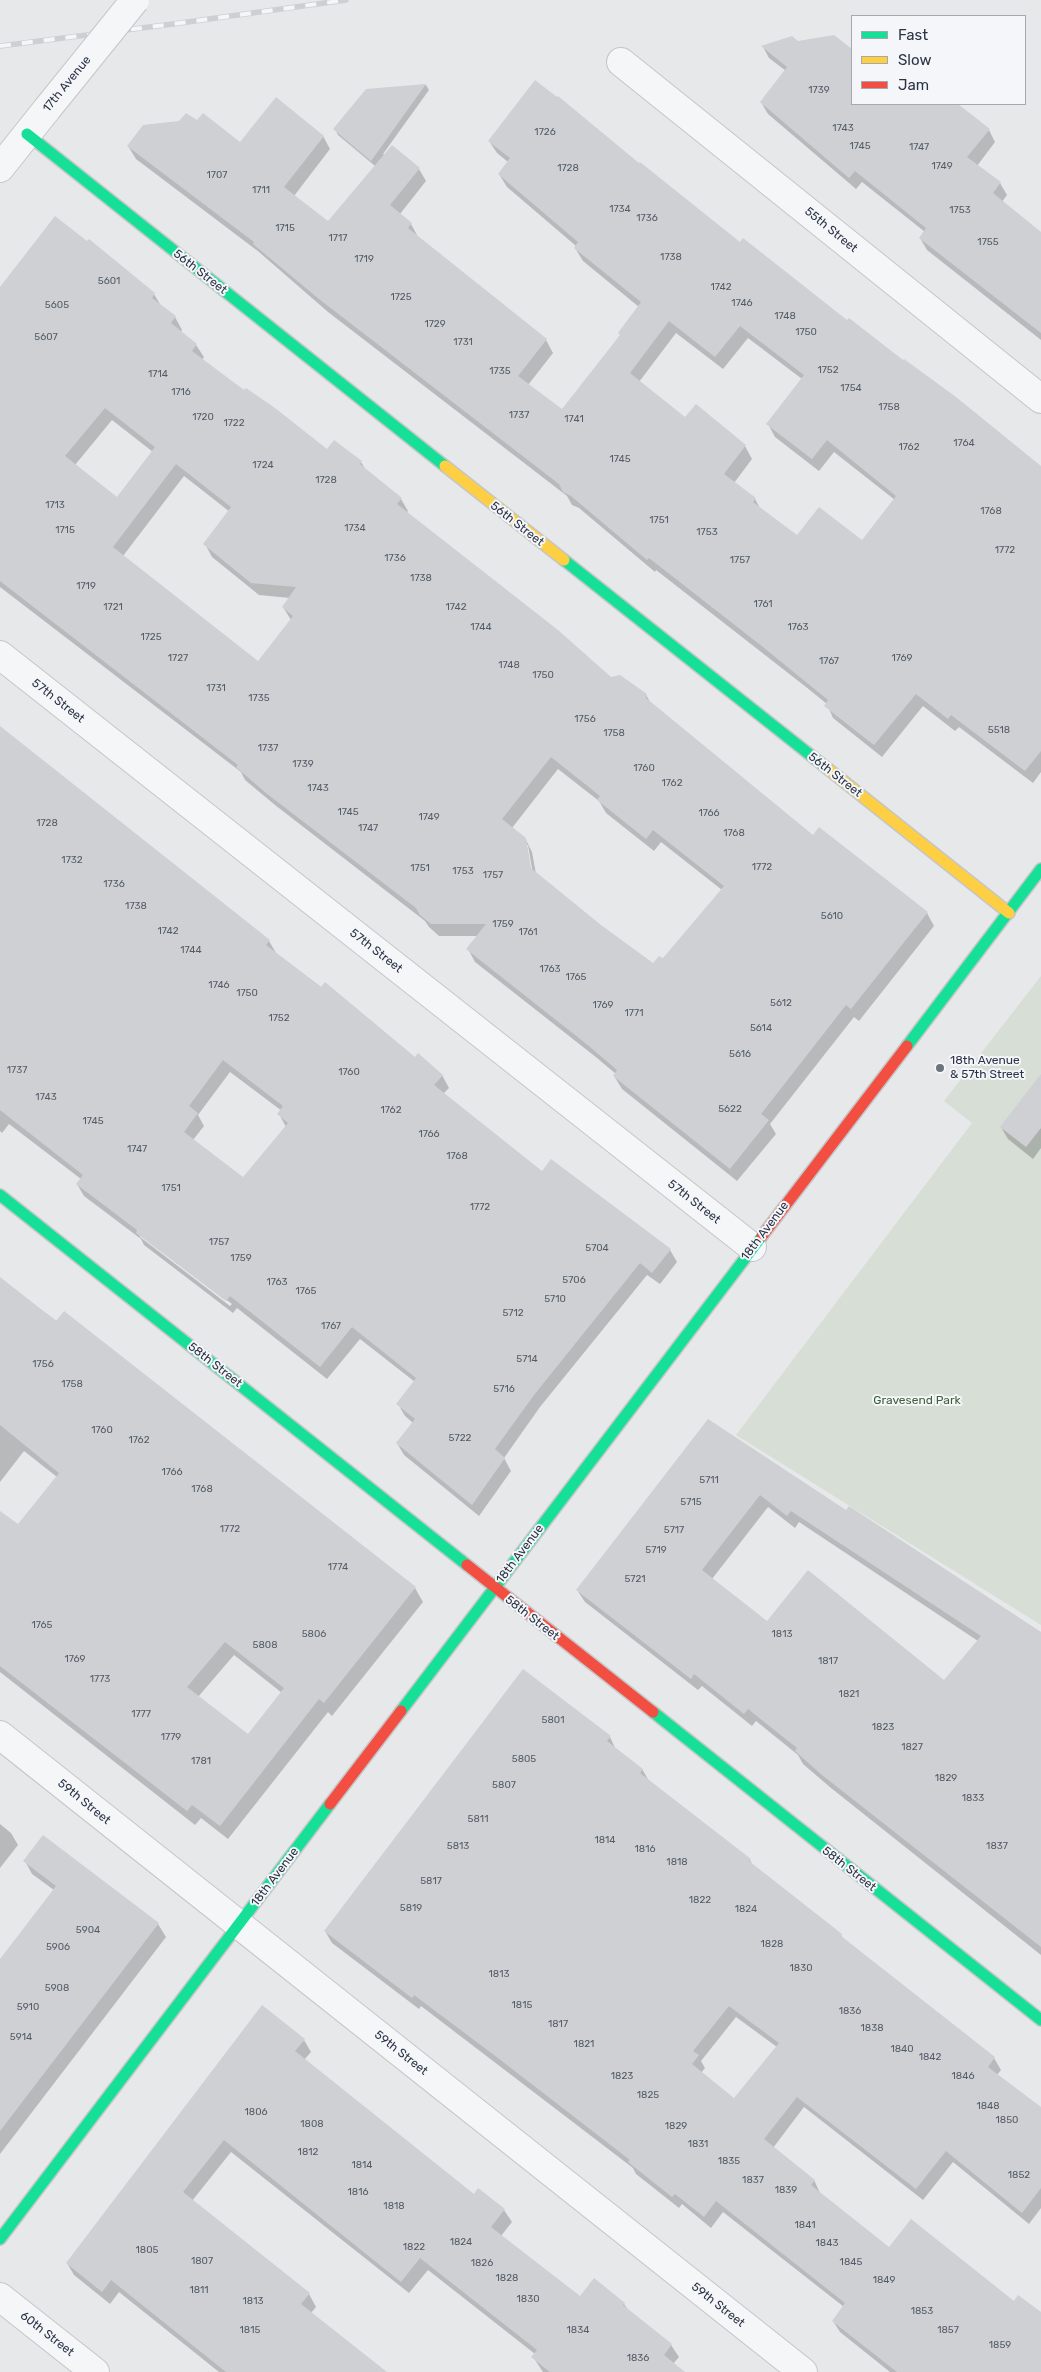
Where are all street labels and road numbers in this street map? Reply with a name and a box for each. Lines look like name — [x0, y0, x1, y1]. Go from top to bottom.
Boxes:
street label: 17th Avenue — [40, 53, 94, 115]
street label: 55th Street — [802, 204, 860, 256]
street label: 56th Street — [170, 247, 230, 297]
street label: 56th Street — [487, 499, 547, 549]
street label: 57th Street — [29, 676, 87, 726]
street label: 56th Street — [805, 750, 865, 800]
street label: 57th Street — [347, 926, 405, 976]
street label: 57th Street — [665, 1177, 723, 1227]
street label: 18th Avenue — [738, 1199, 792, 1263]
street label: 58th Street — [185, 1340, 245, 1390]
street label: 18th Avenue — [493, 1522, 547, 1586]
street label: 58th Street — [502, 1593, 562, 1643]
street label: 59th Street — [55, 1776, 113, 1828]
street label: 58th Street — [819, 1844, 879, 1894]
street label: 18th Avenue — [248, 1845, 302, 1909]
street label: 59th Street — [371, 2028, 431, 2078]
street label: 59th Street — [688, 2280, 748, 2330]
street label: 60th Street — [17, 2308, 77, 2360]

